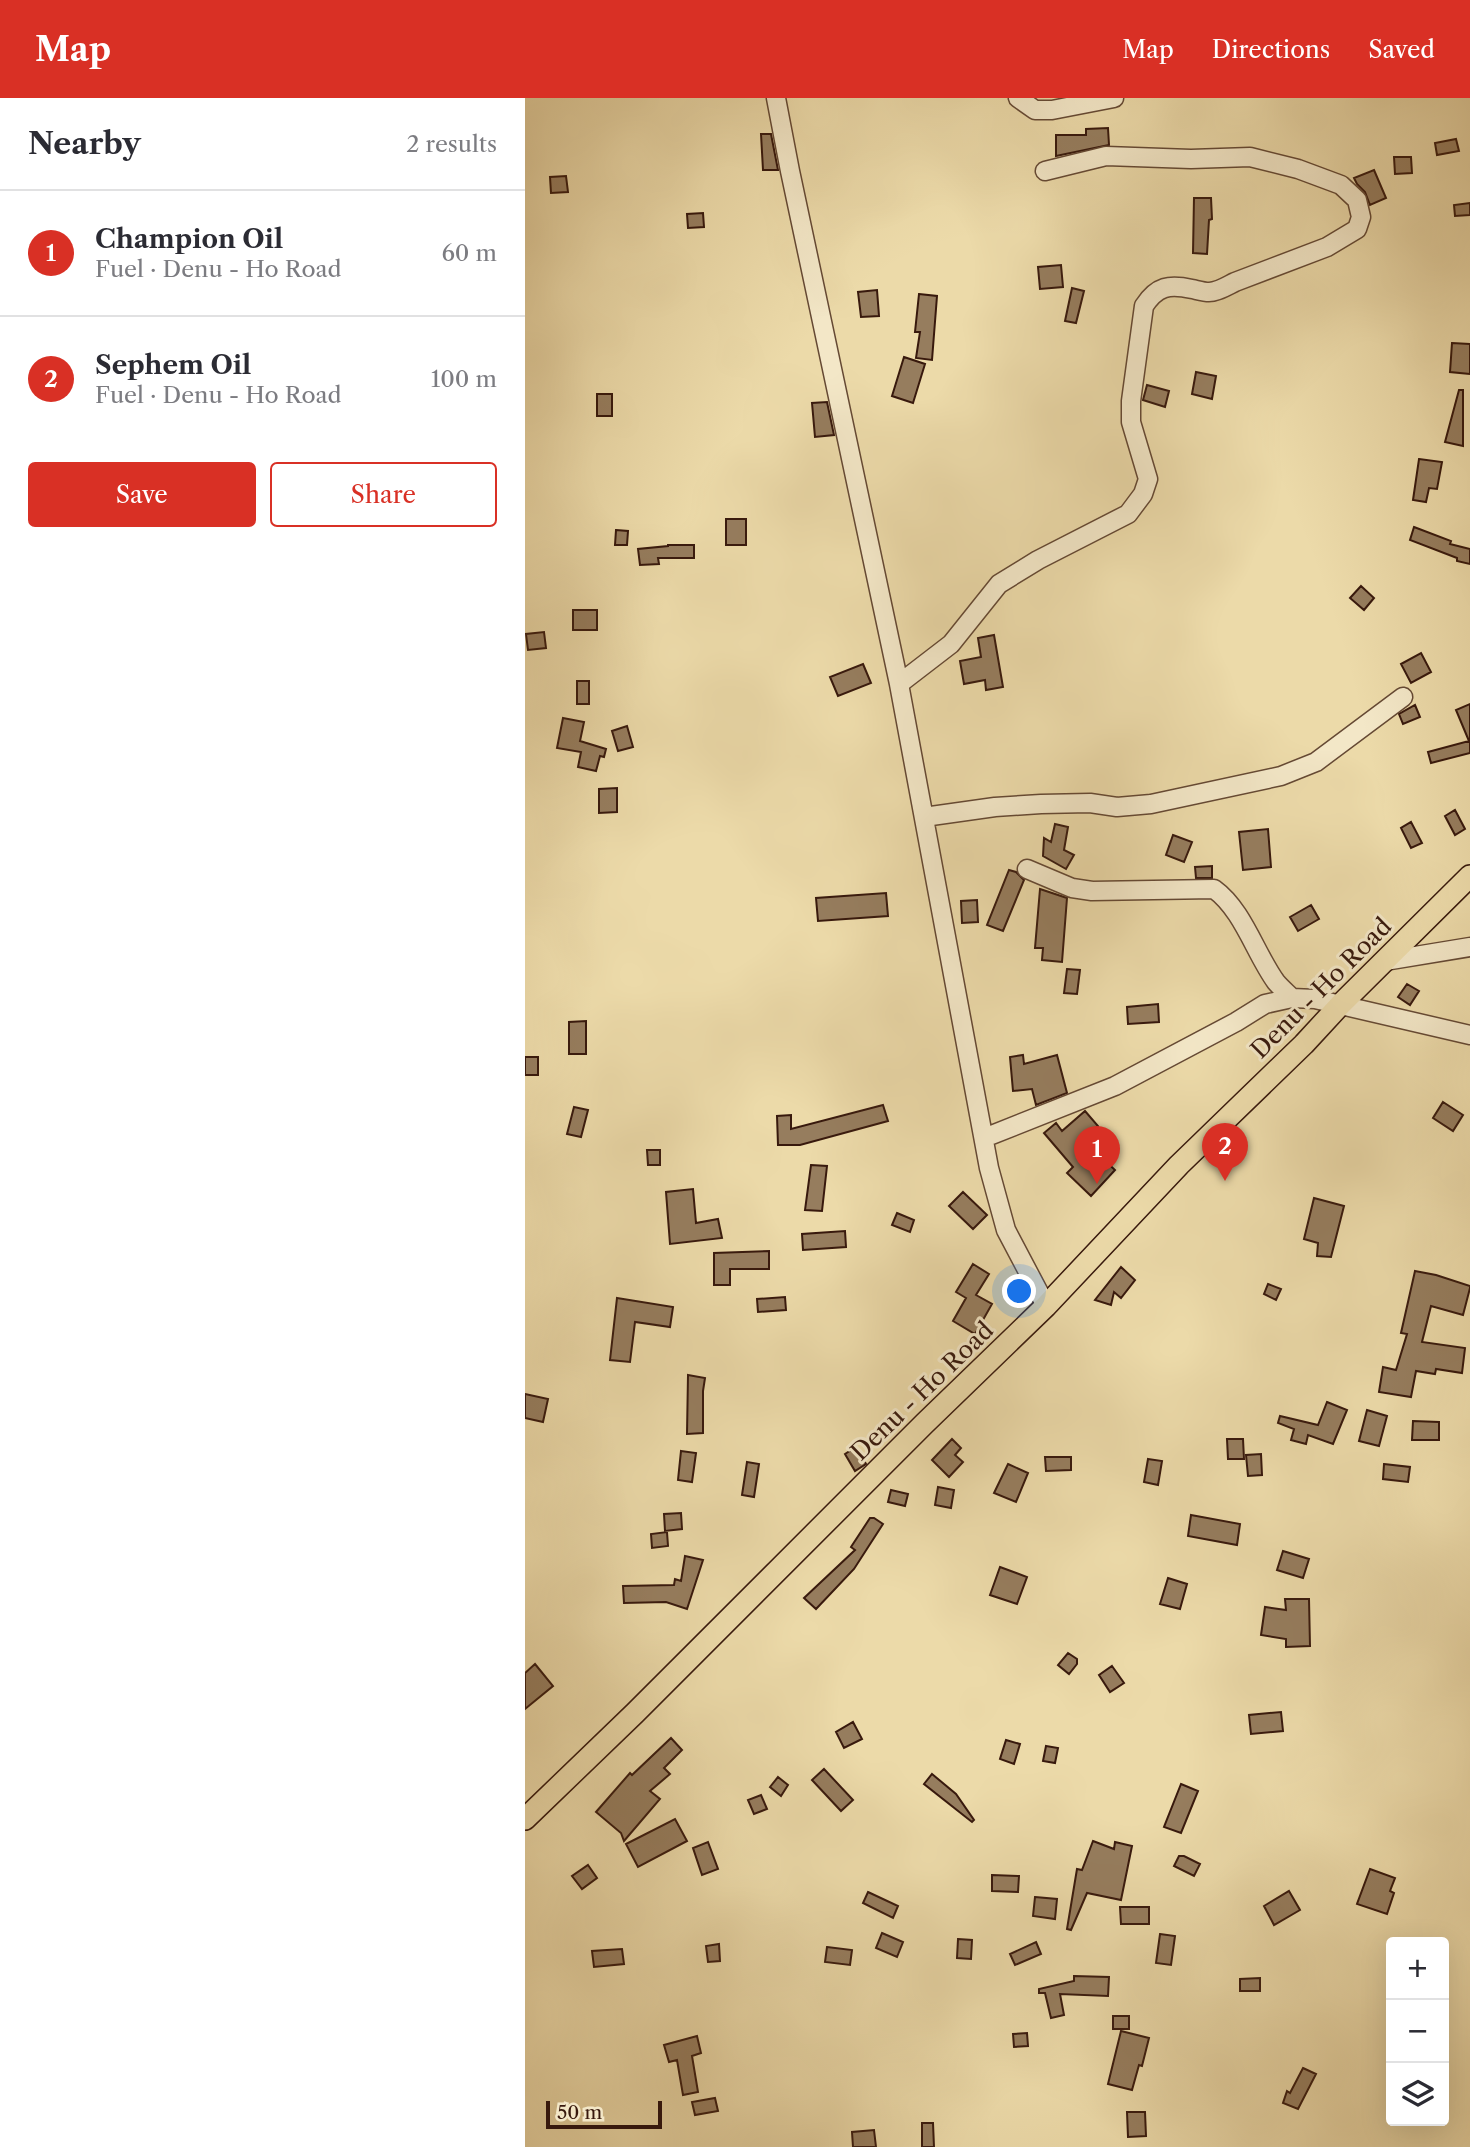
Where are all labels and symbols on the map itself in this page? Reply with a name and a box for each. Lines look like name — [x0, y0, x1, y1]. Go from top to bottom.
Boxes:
street label: Denu - Ho Road — [1245, 911, 1398, 1064]
pin: 2 — [1202, 1123, 1248, 1181]
pin: 1 — [1074, 1126, 1120, 1184]
your location — [1002, 1274, 1036, 1308]
street label: Denu - Ho Road — [845, 1315, 1000, 1466]
scale bar — [546, 2098, 661, 2130]

